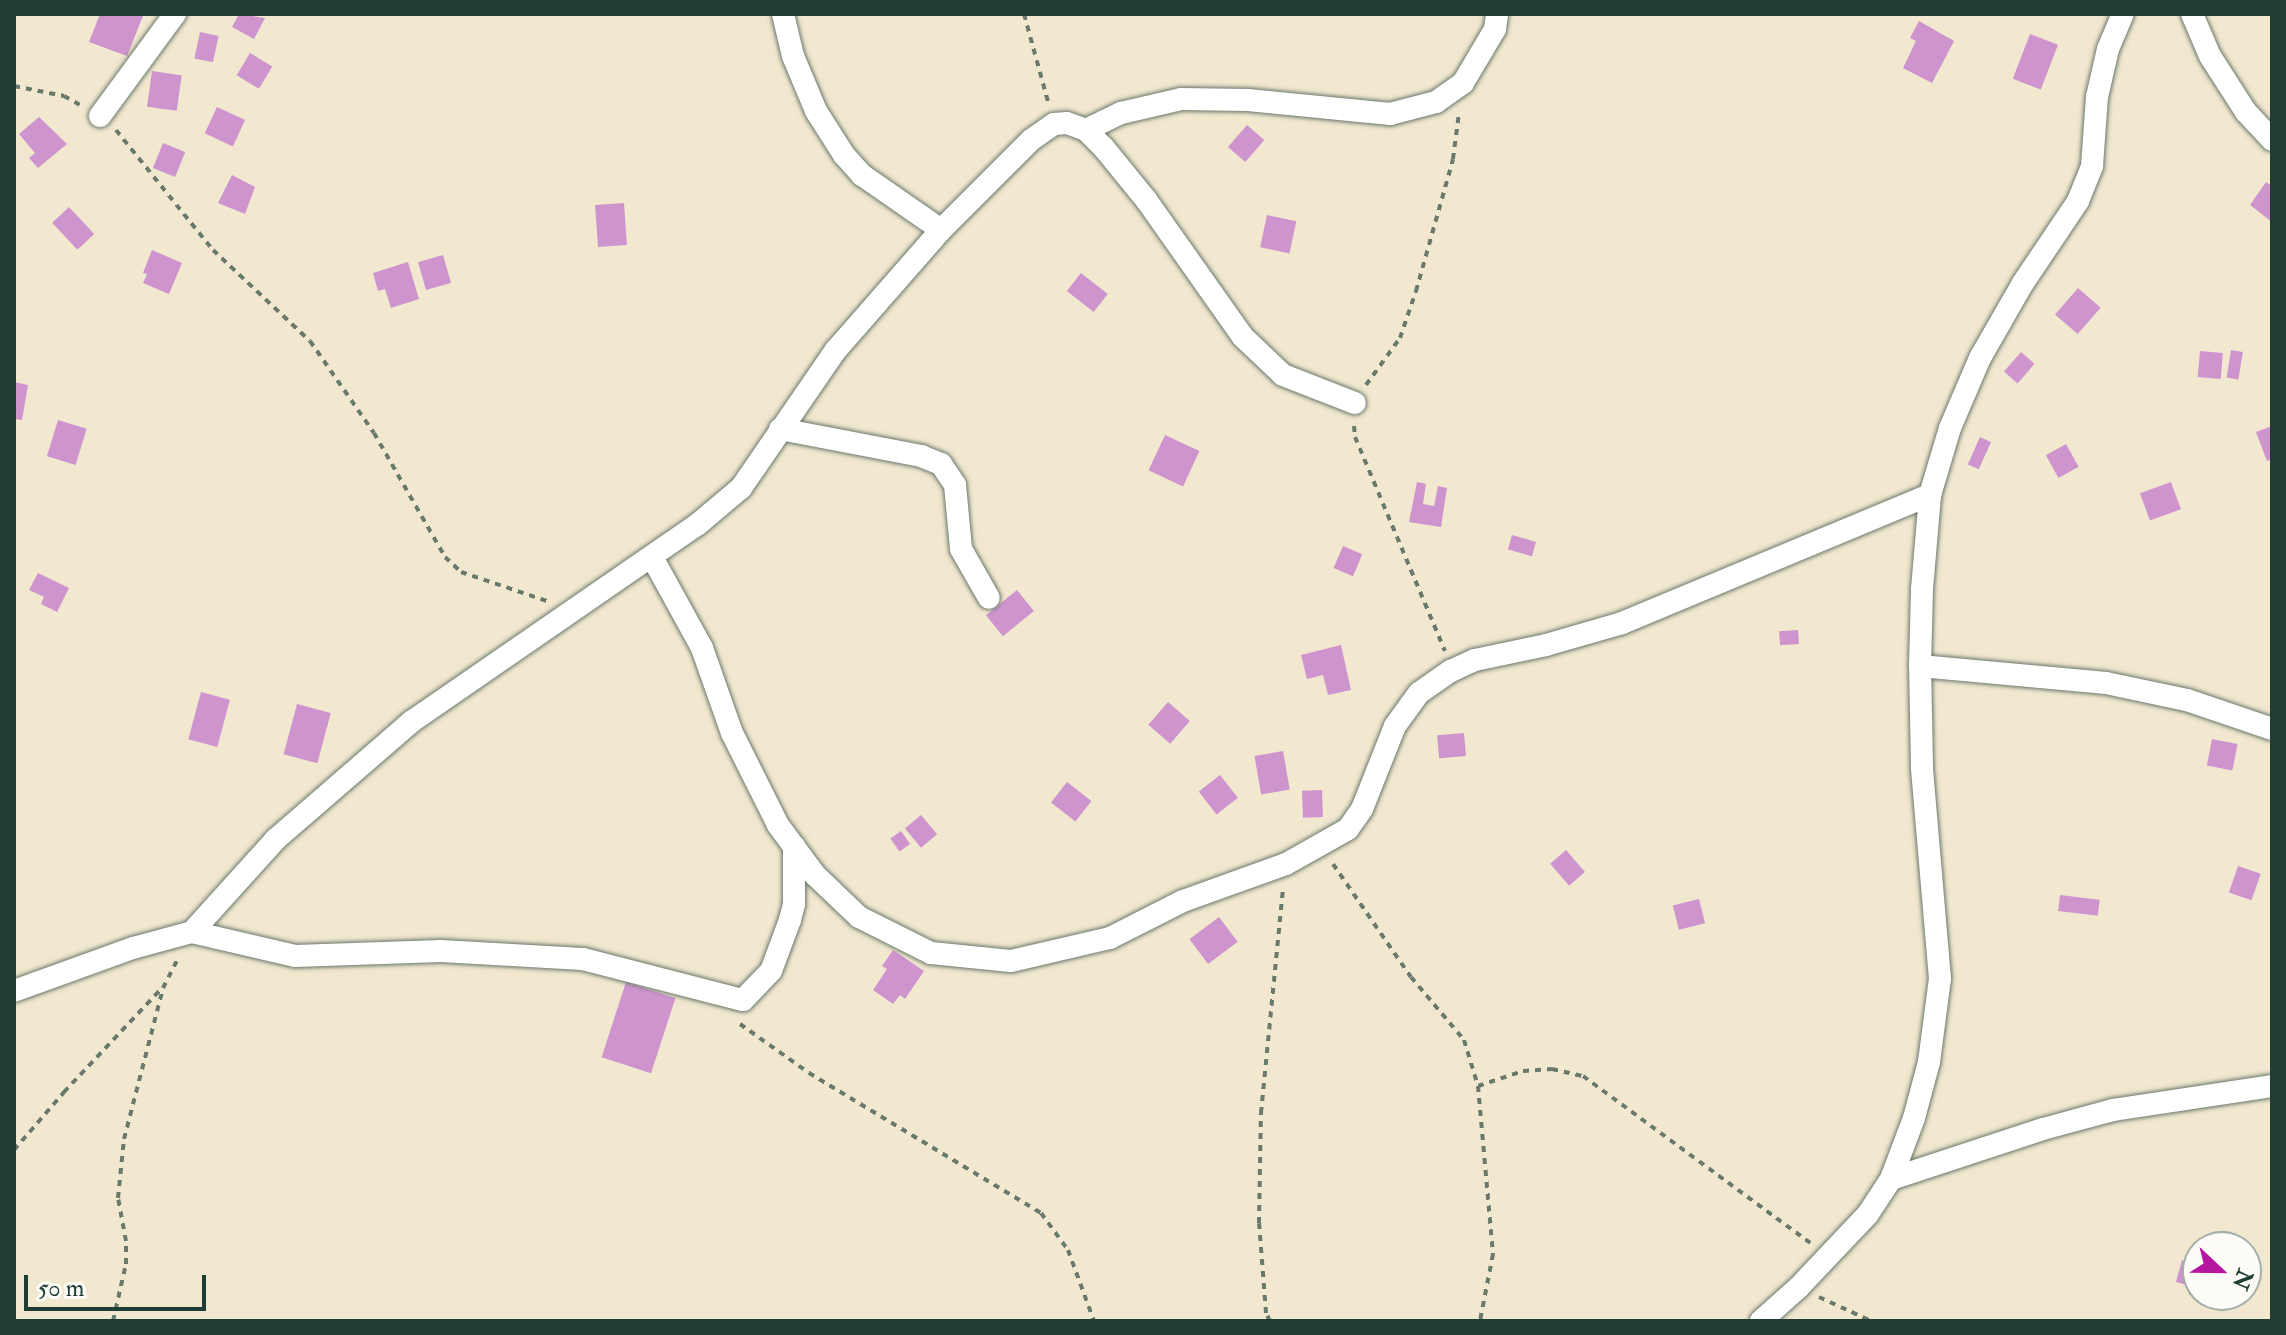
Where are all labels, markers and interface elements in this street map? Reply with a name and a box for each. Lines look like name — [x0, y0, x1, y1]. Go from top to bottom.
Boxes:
north arrow — [2182, 1231, 2262, 1311]
scale bar — [28, 1259, 210, 1309]
text: N — [2226, 1265, 2259, 1294]
text: 50 m — [38, 1273, 84, 1304]

